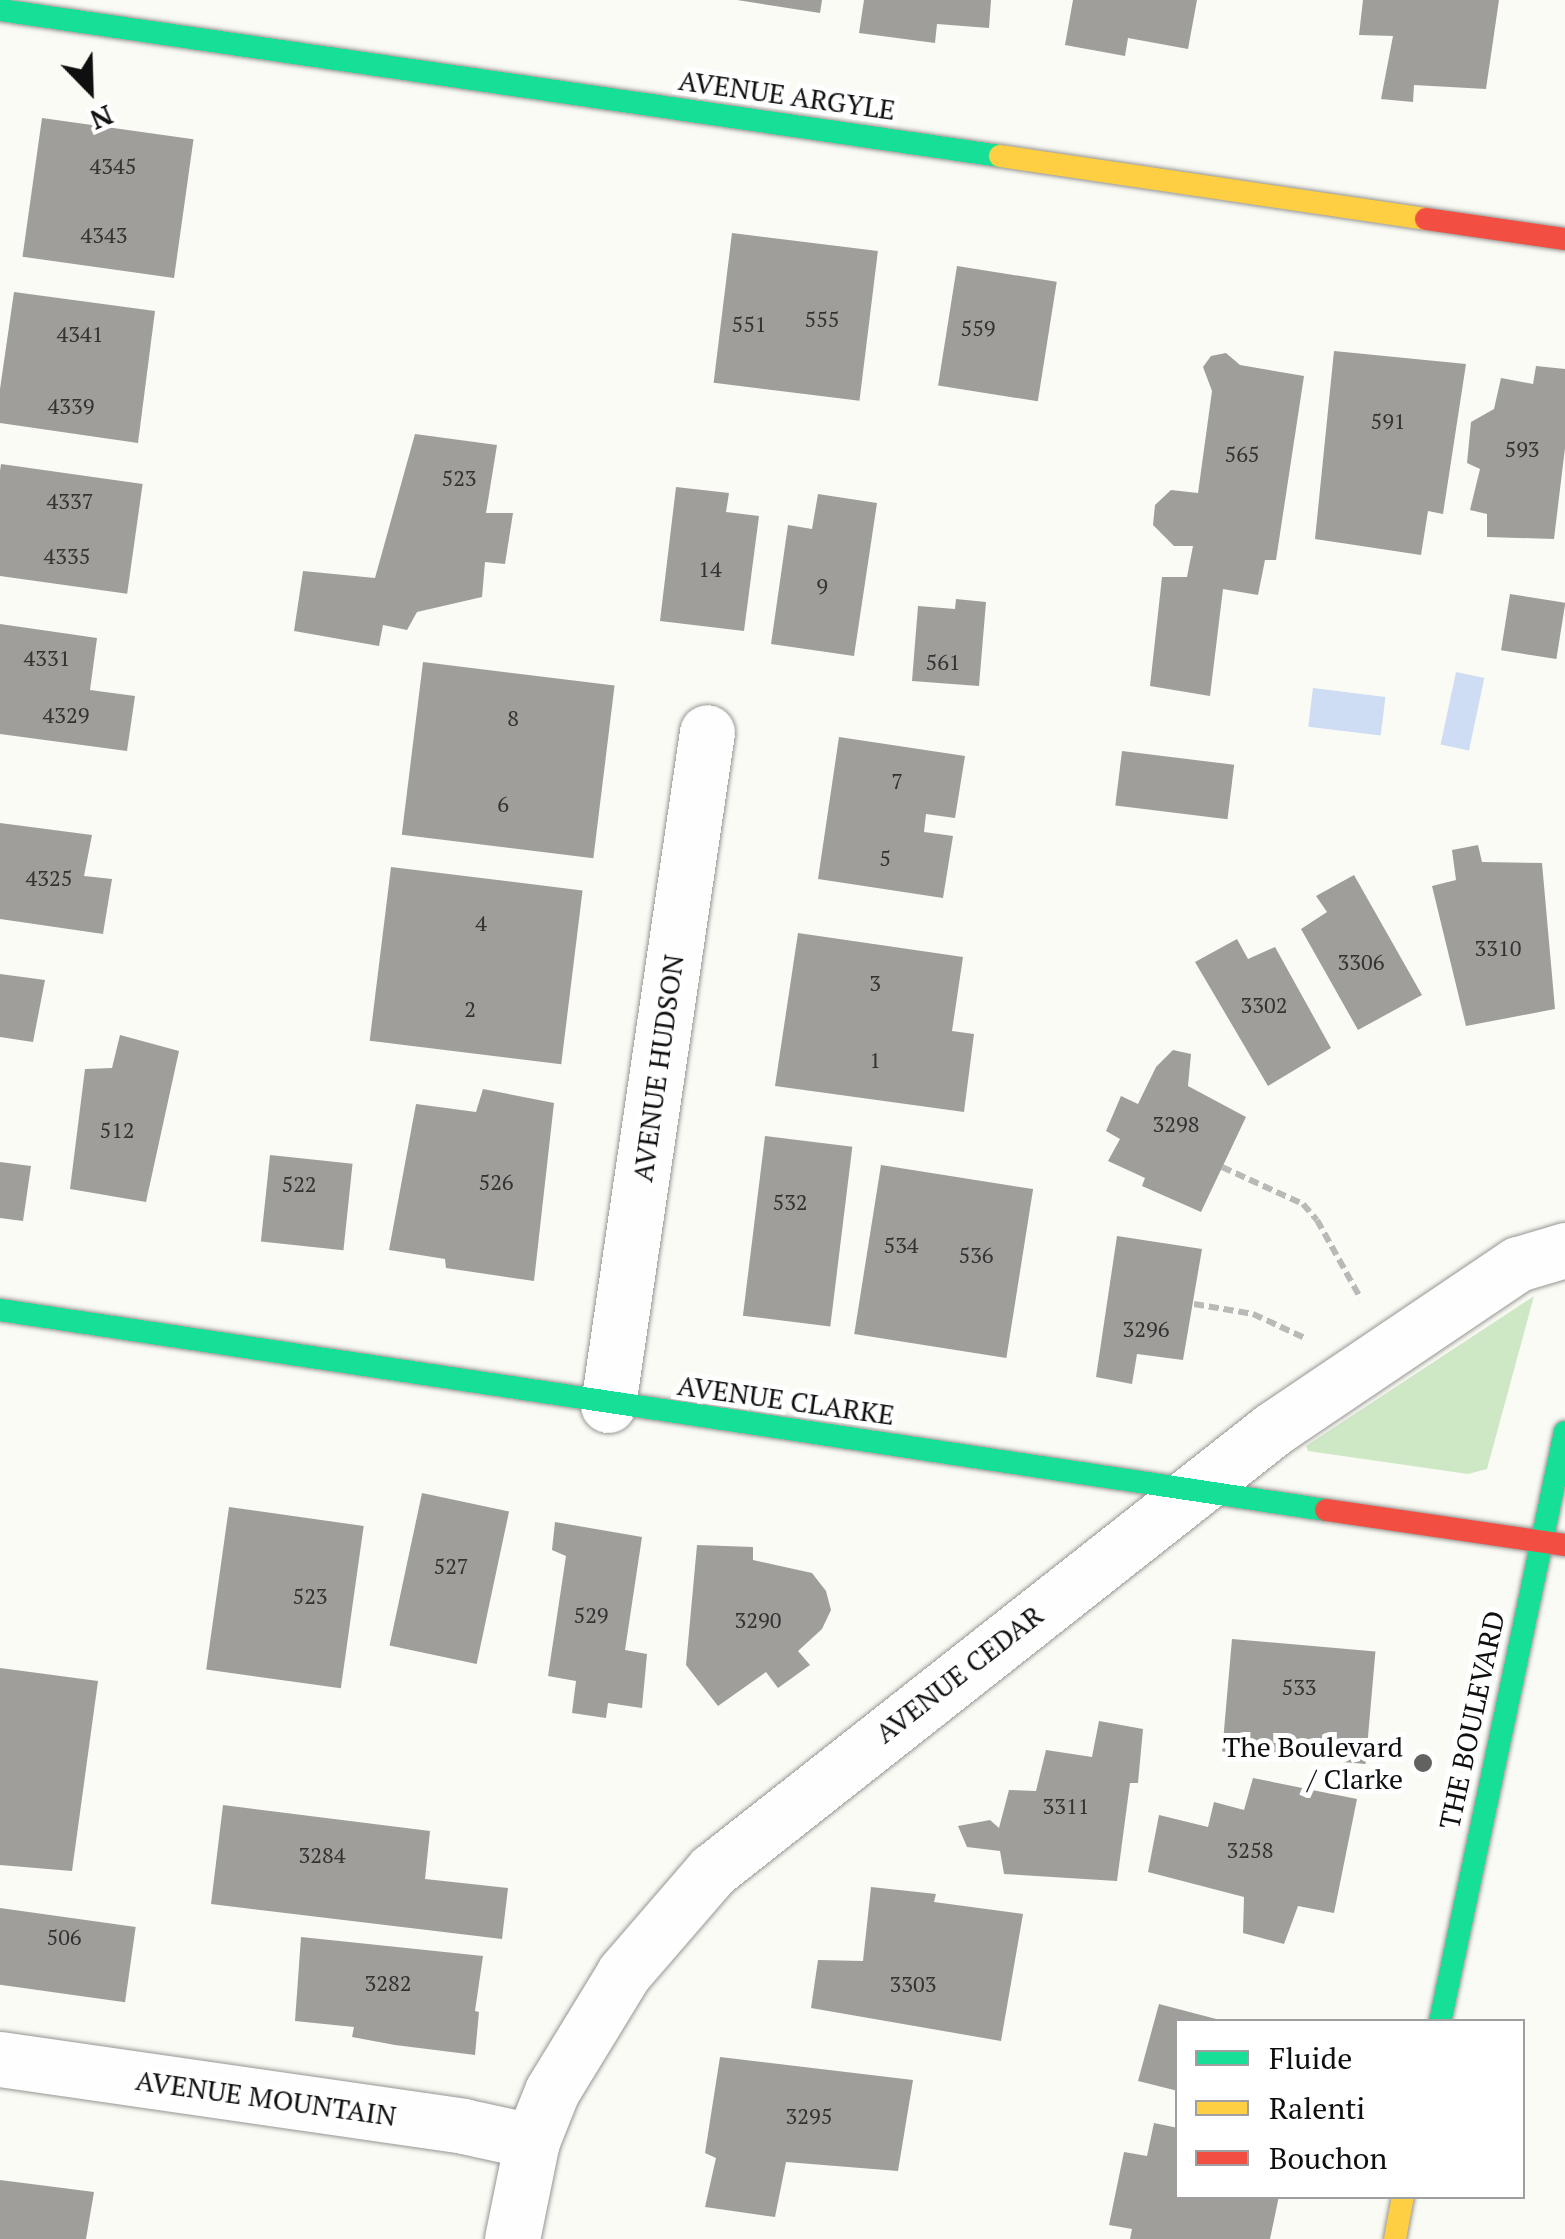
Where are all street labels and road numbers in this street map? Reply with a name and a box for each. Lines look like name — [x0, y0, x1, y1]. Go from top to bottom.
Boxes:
street label: AVENUE ARGYLE — [676, 63, 898, 127]
street label: AVENUE HUDSON — [625, 952, 691, 1184]
street label: AVENUE CLARKE — [675, 1368, 897, 1432]
street label: AVENUE CEDAR — [868, 1598, 1050, 1750]
street label: THE BOULEVARD — [1432, 1608, 1512, 1832]
street label: AVENUE MOUNTAIN — [133, 2063, 399, 2133]

